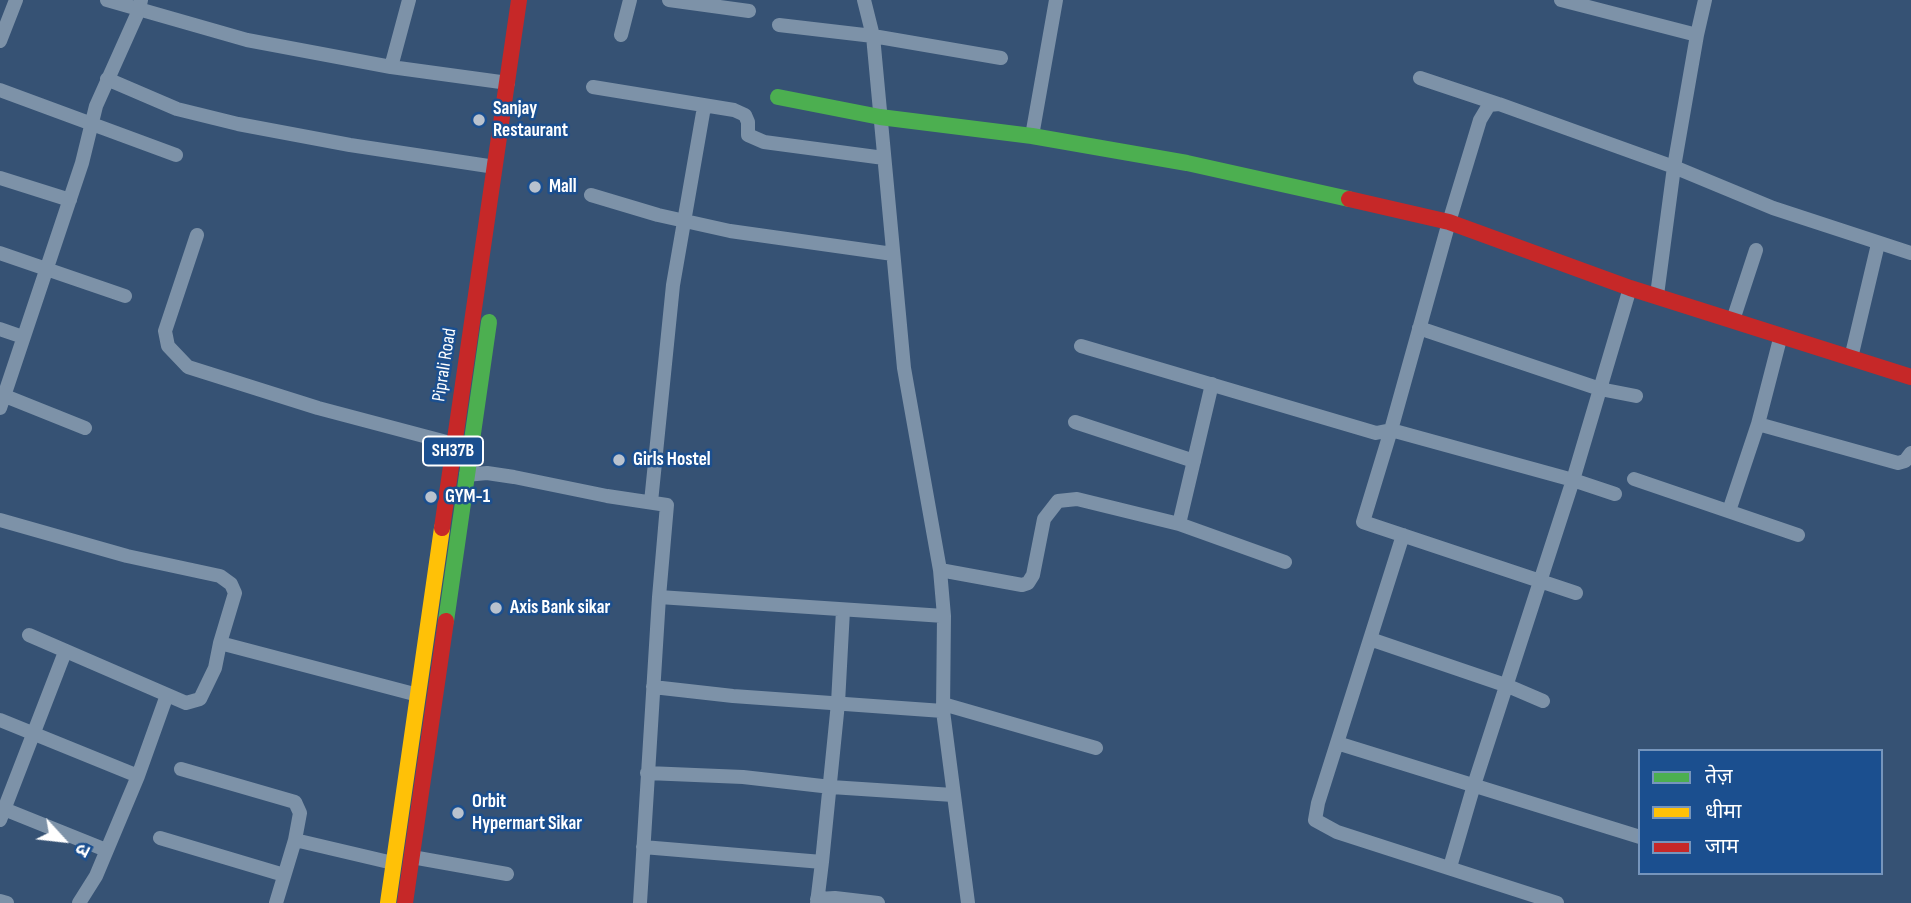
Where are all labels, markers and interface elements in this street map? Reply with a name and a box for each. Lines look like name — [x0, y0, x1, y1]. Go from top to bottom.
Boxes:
place label: Sanjay Restaurant — [493, 98, 568, 142]
marker: Sanjay Restaurant — [471, 112, 487, 128]
place label: Mall — [549, 176, 576, 198]
marker: Mall — [527, 179, 543, 195]
street label: Piprali Road — [428, 327, 462, 403]
road number: SH37B — [423, 436, 483, 466]
place label: Girls Hostel — [633, 449, 711, 471]
marker: Girls Hostel — [611, 452, 627, 468]
place label: GYM-1 — [445, 486, 490, 508]
marker: GYM-1 — [423, 489, 439, 505]
place label: Axis Bank sikar — [510, 597, 610, 619]
marker: Axis Bank sikar — [488, 600, 504, 616]
legend — [1638, 749, 1883, 875]
text: तेज़ — [1705, 764, 1733, 789]
place label: Orbit Hypermart Sikar — [472, 791, 582, 835]
text: धीमा — [1705, 799, 1741, 824]
north arrow — [28, 805, 98, 875]
marker: Orbit Hypermart Sikar — [450, 805, 466, 821]
text: जाम — [1705, 834, 1739, 859]
text: उ — [69, 840, 95, 860]

